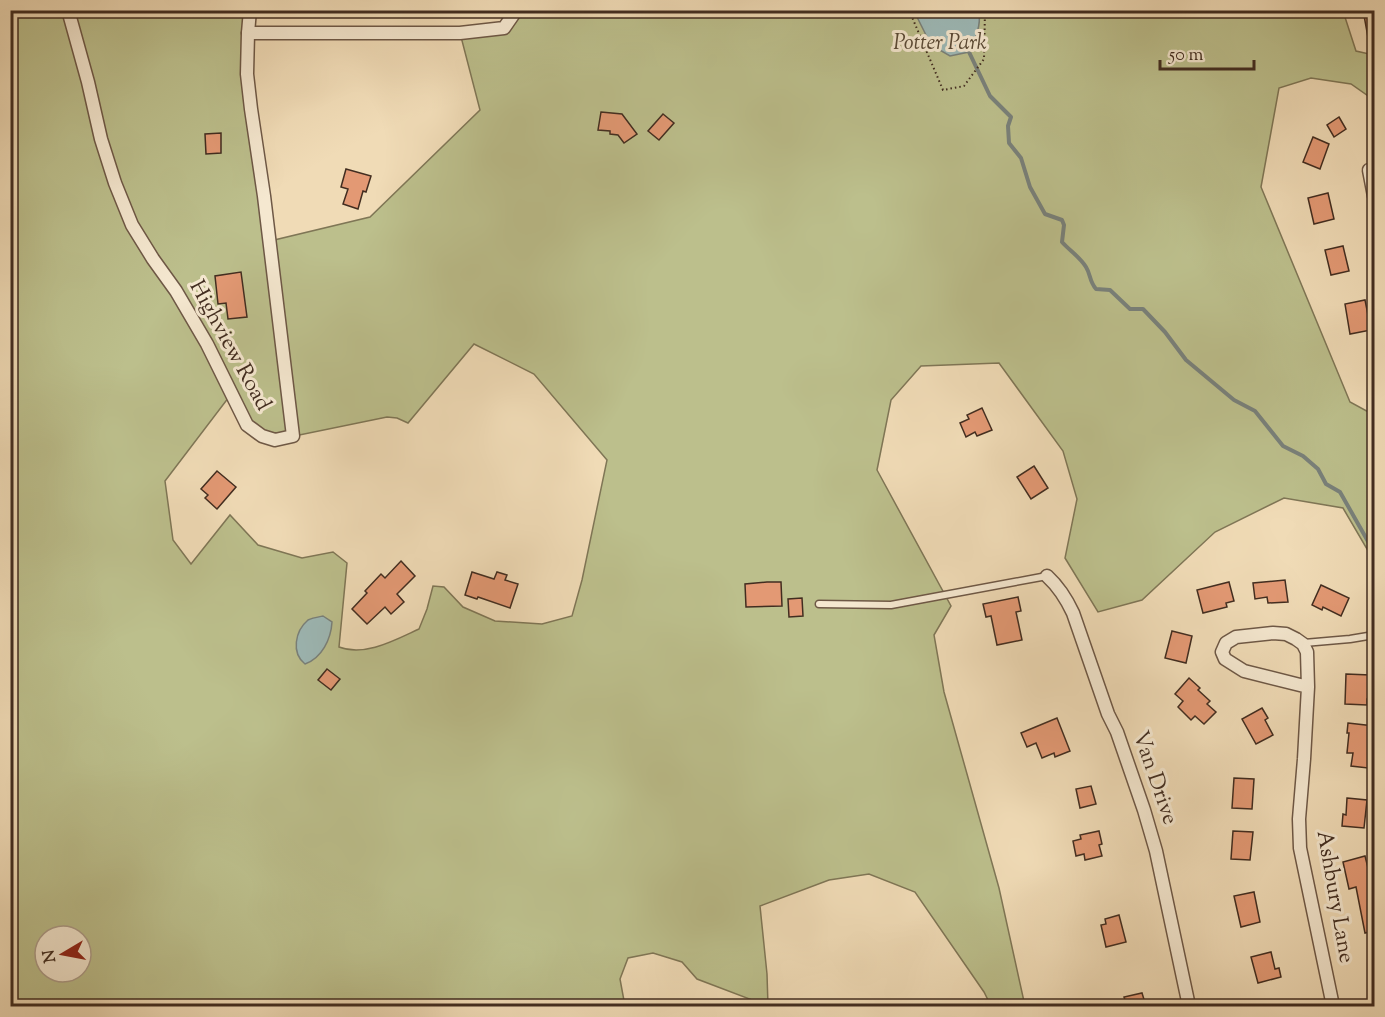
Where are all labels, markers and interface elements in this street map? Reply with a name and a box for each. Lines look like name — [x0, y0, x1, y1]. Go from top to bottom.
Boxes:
park label: Potter Park — [893, 28, 987, 60]
scale bar — [1160, 33, 1254, 71]
text: 50 m — [1168, 43, 1204, 69]
street label: Highview Road — [180, 275, 278, 417]
street label: Van Drive — [1123, 727, 1185, 829]
street label: Ashbury Lane — [1307, 828, 1361, 966]
north arrow — [33, 924, 93, 984]
text: N — [38, 948, 63, 964]

